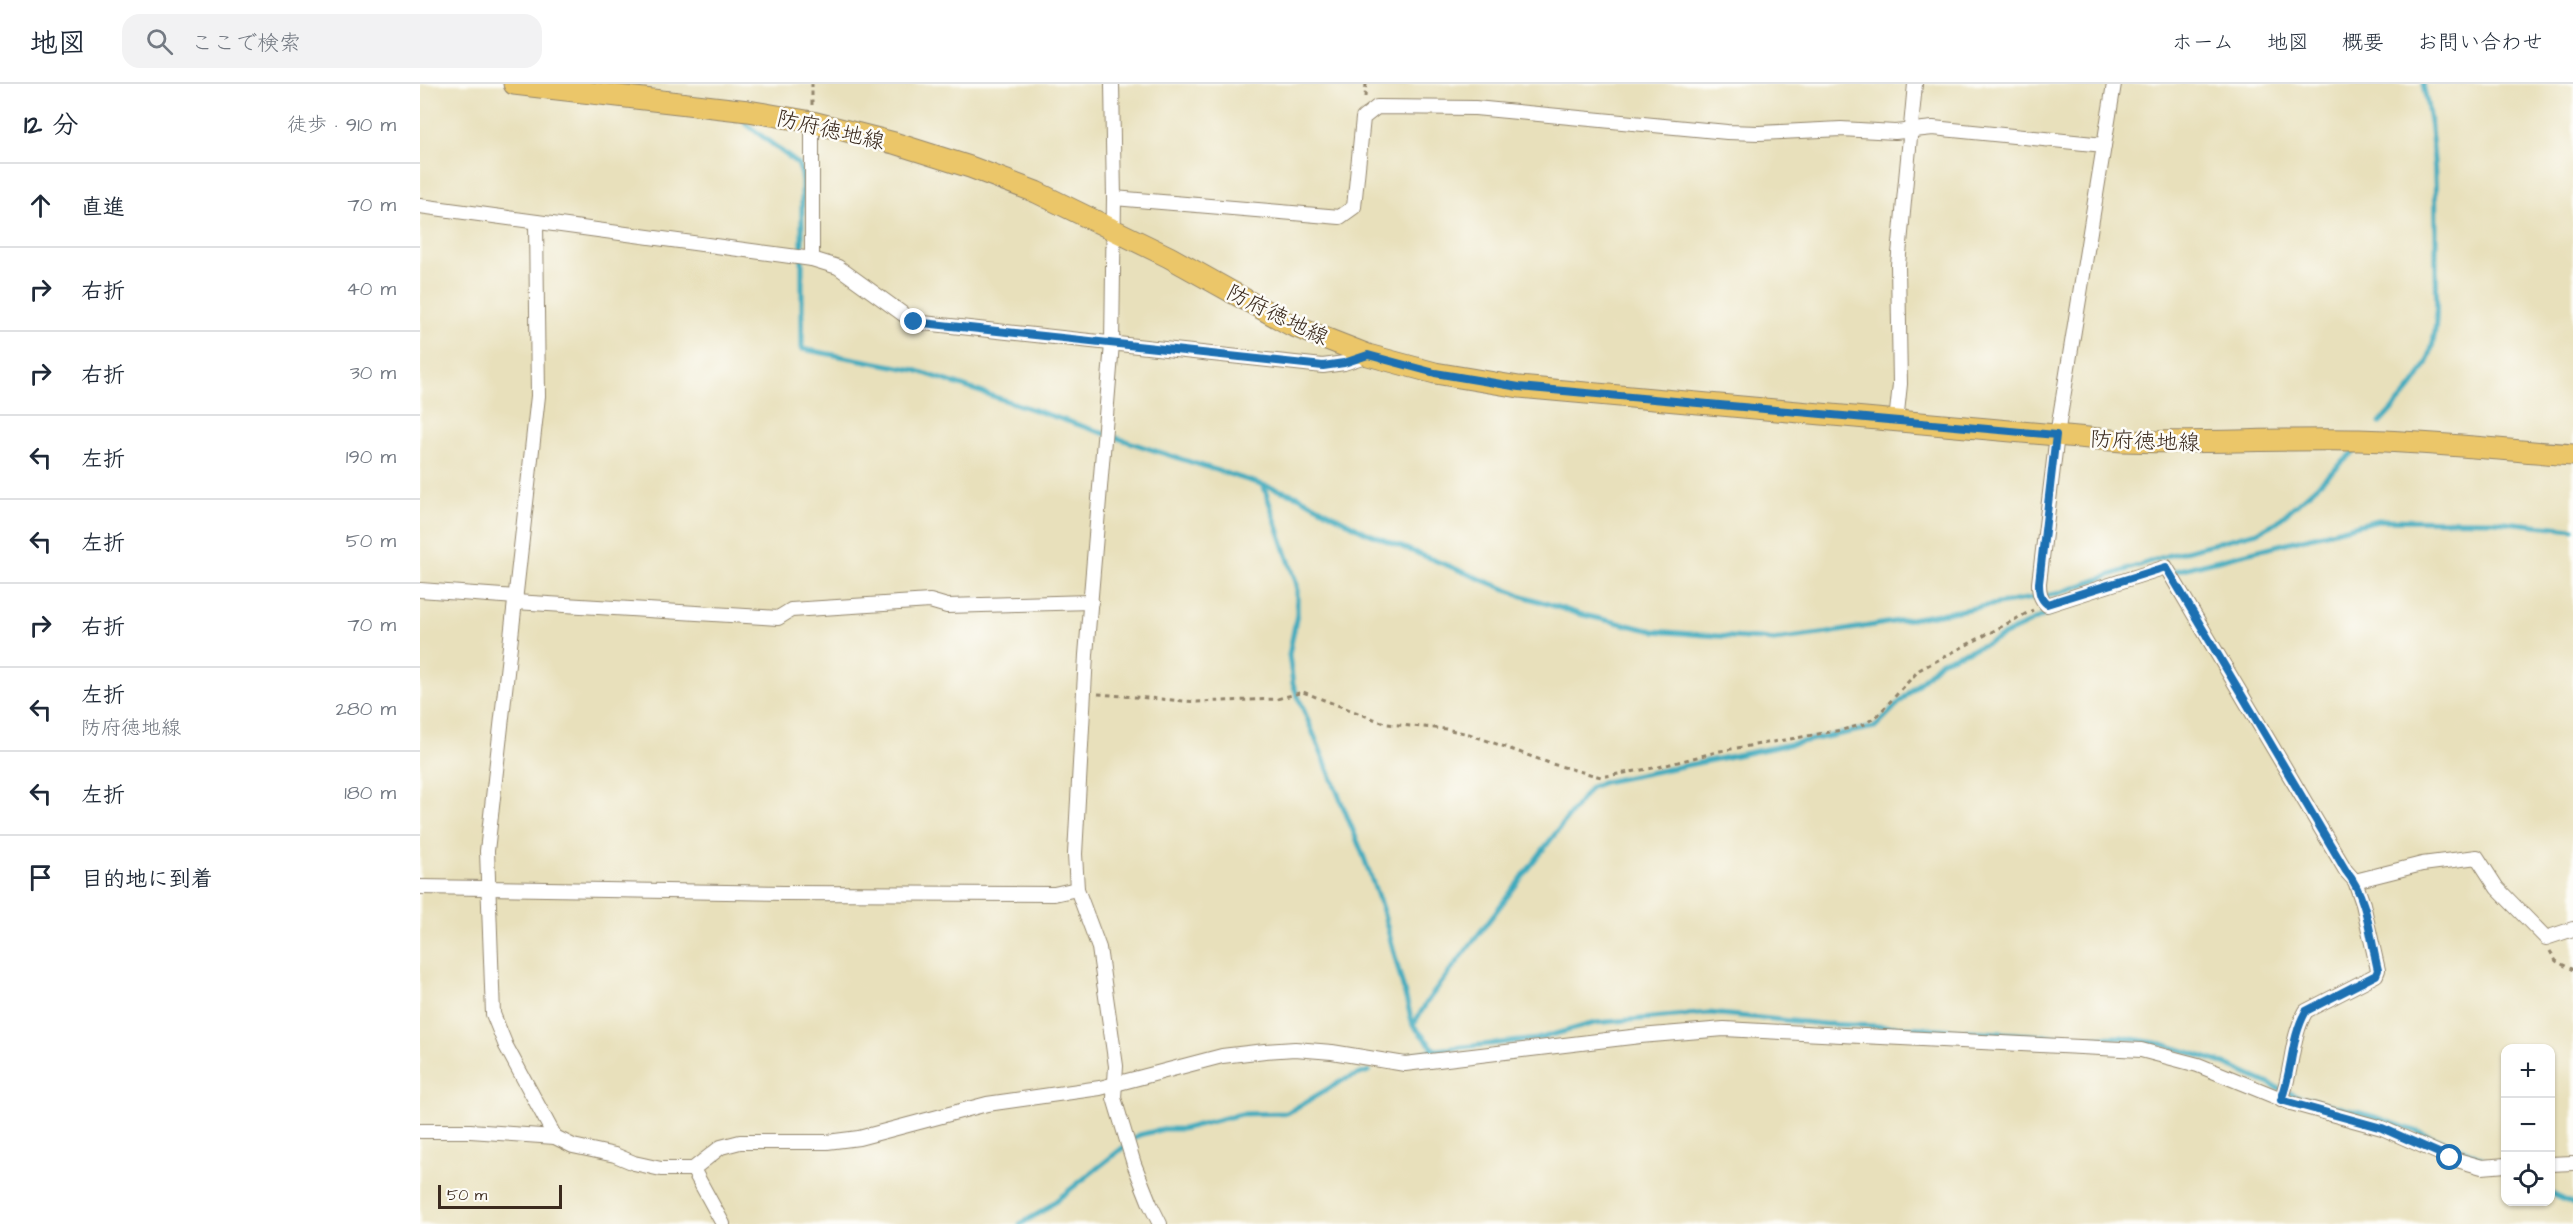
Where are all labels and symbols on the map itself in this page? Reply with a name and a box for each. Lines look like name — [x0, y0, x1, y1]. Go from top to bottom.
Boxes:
street label: 防府徳地線 — [774, 103, 888, 158]
street label: 防府徳地線 — [1221, 277, 1334, 353]
route end — [900, 308, 926, 334]
street label: 防府徳地線 — [2089, 424, 2200, 459]
route start — [2436, 1144, 2462, 1170]
scale bar — [438, 1182, 562, 1210]

